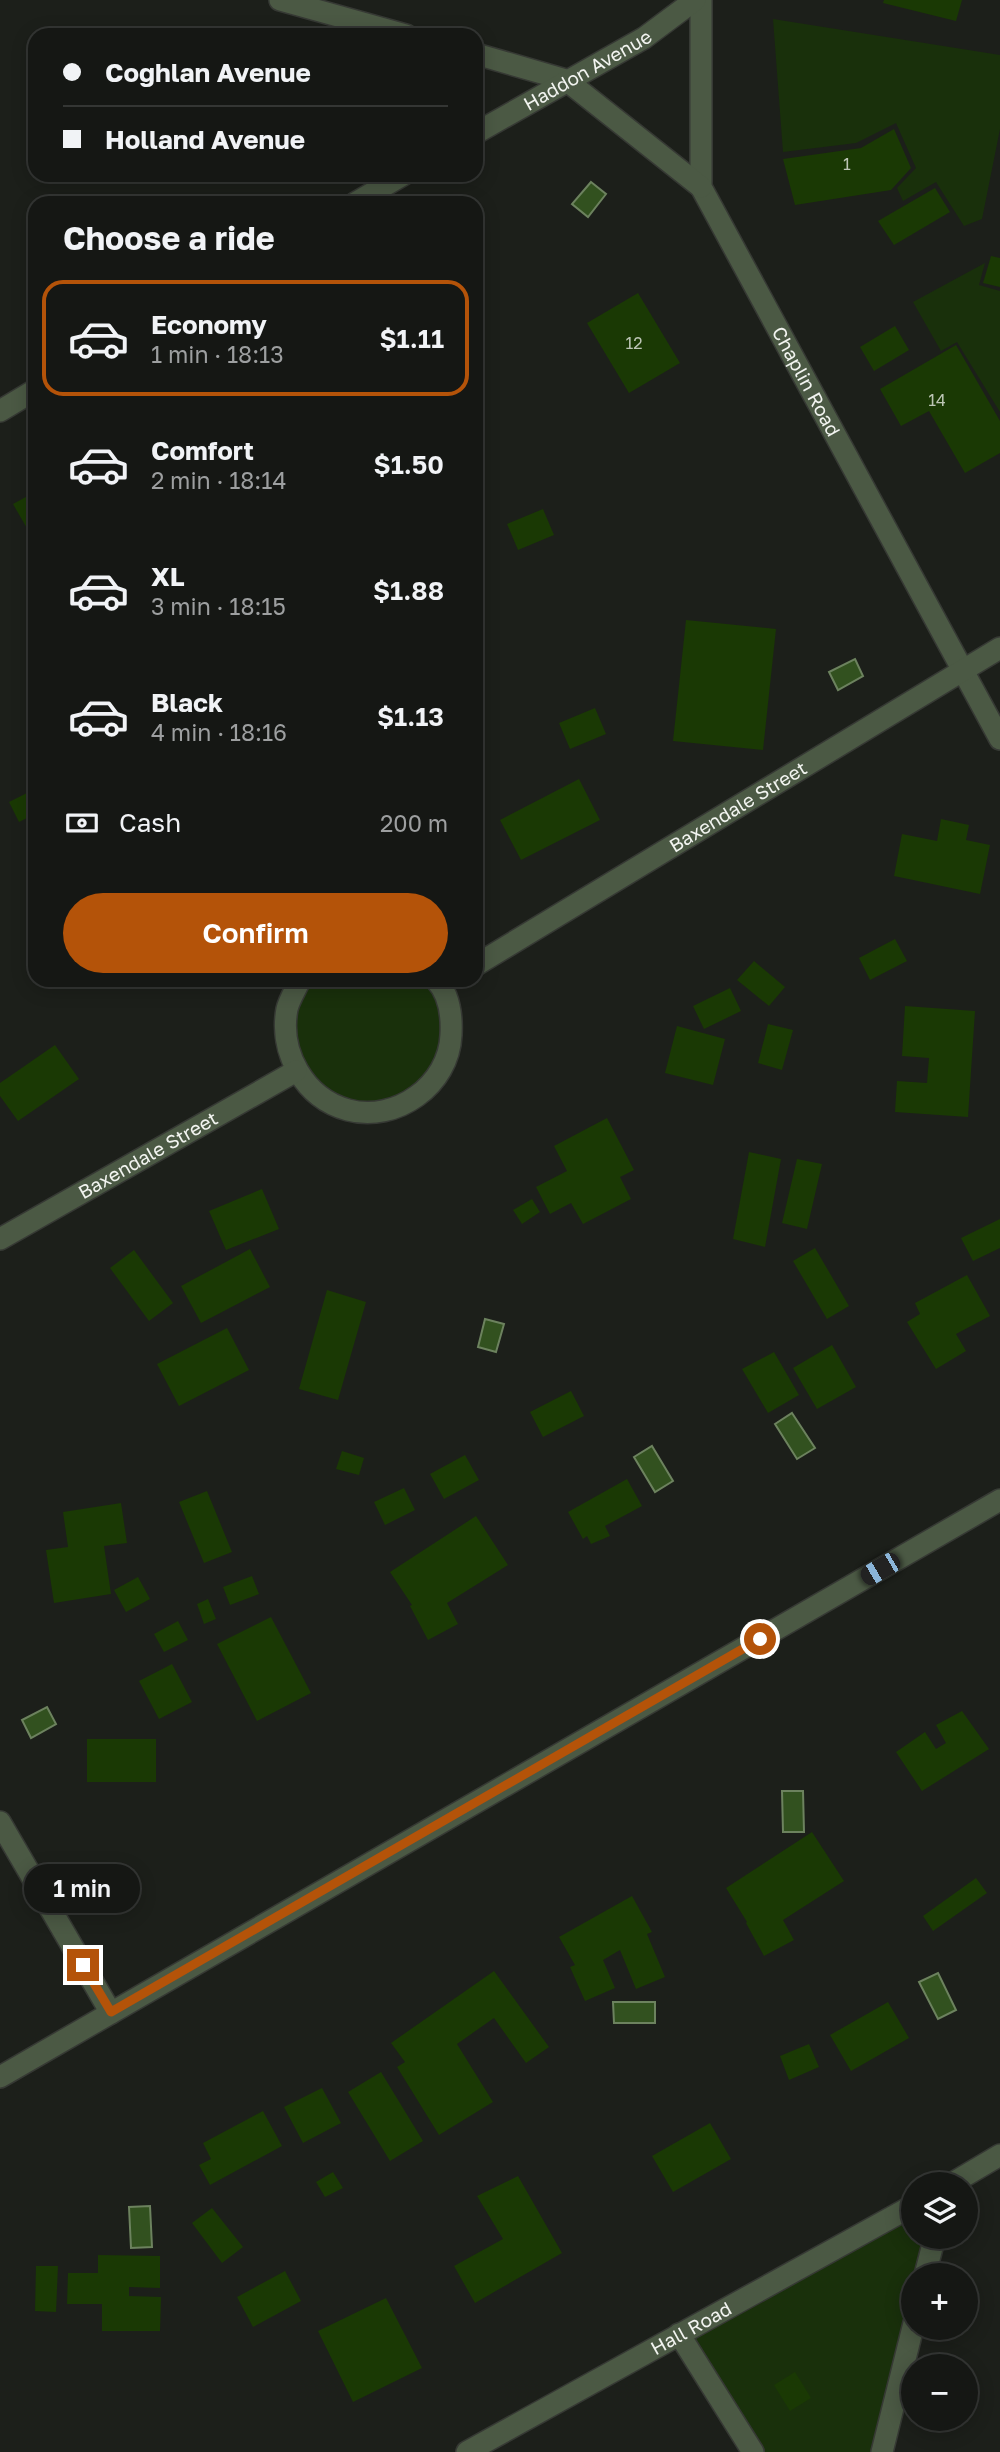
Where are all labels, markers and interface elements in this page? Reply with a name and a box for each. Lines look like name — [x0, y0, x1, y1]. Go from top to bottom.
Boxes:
street label: Haddon Avenue — [519, 24, 656, 115]
text: Coghlan Avenue — [105, 57, 311, 88]
text: Holland Avenue — [105, 124, 305, 155]
house number: 1 — [843, 154, 851, 174]
text: Choose a ride — [63, 219, 275, 257]
icon: car — [67, 307, 130, 370]
text: Economy — [151, 309, 267, 340]
street label: Chaplin Road — [768, 322, 846, 440]
text: $1.11 — [379, 323, 444, 354]
house number: 12 — [625, 333, 643, 353]
text: 1 min · 18:13 — [151, 340, 284, 368]
house number: 14 — [928, 390, 946, 410]
icon: car — [67, 433, 130, 496]
text: Comfort — [151, 435, 254, 466]
text: $1.50 — [374, 449, 444, 480]
text: 2 min · 18:14 — [151, 466, 286, 494]
icon: car — [67, 559, 130, 622]
text: XL — [151, 561, 185, 592]
text: $1.88 — [373, 575, 444, 606]
text: 3 min · 18:15 — [151, 592, 286, 620]
icon: car — [67, 685, 130, 748]
text: Black — [151, 687, 223, 718]
text: $1.13 — [377, 701, 444, 732]
text: 4 min · 18:16 — [151, 718, 287, 746]
street label: Baxendale Street — [665, 756, 811, 857]
icon: cash — [63, 804, 101, 842]
text: Cash — [119, 807, 181, 838]
text: 200 m — [380, 809, 448, 837]
button: Confirm — [63, 893, 448, 973]
street label: Baxendale Street — [74, 1106, 221, 1203]
car — [857, 1549, 904, 1589]
route start — [744, 1623, 776, 1655]
callout: 1 min — [25, 1864, 141, 1912]
text: 1 min — [53, 1874, 111, 1902]
route end — [67, 1949, 99, 1981]
map controls — [901, 2172, 978, 2431]
button: layers — [901, 2172, 978, 2249]
button: + — [901, 2263, 978, 2340]
street label: Hall Road — [646, 2296, 735, 2359]
button: − — [901, 2354, 978, 2431]

